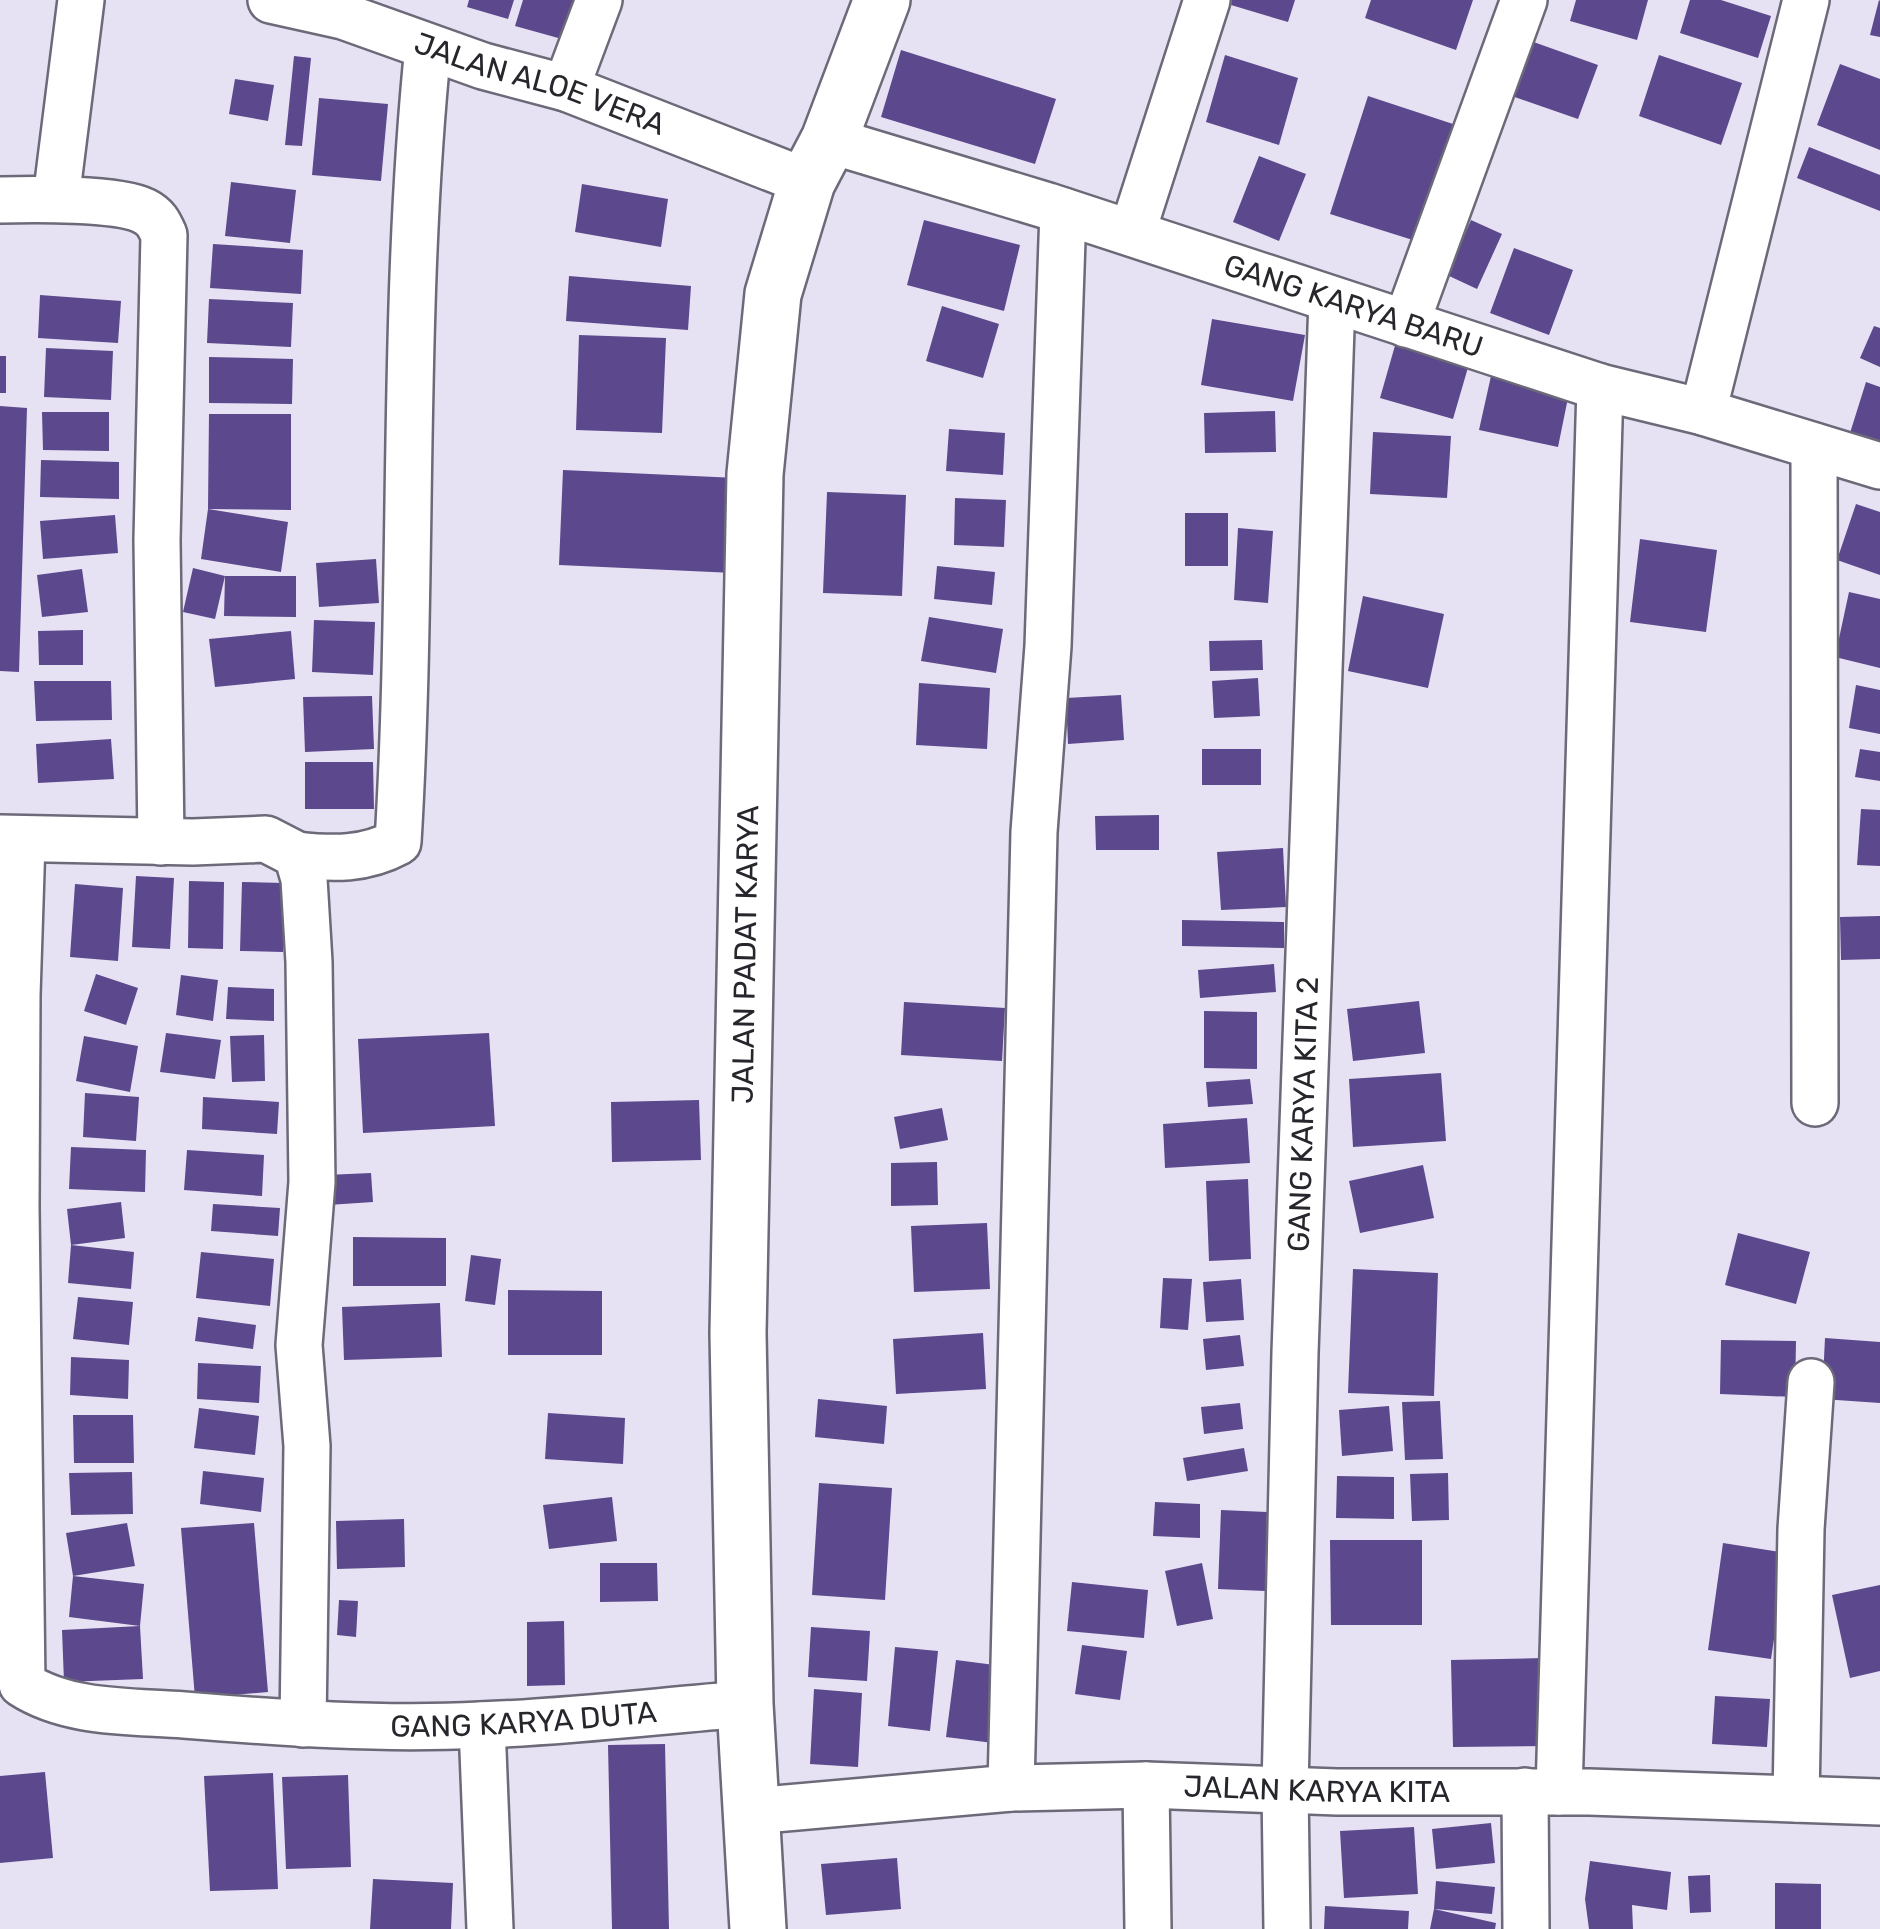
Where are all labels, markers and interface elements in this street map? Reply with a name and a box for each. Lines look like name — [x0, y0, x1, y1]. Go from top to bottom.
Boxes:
street label: JALAN ALOE VERA — [409, 25, 670, 143]
street label: GANG KARYA BARU — [1219, 247, 1487, 365]
street label: JALAN PADAT KARYA — [725, 805, 766, 1104]
street label: GANG KARYA KITA 2 — [1281, 976, 1326, 1253]
street label: GANG KARYA DUTA — [390, 1694, 658, 1745]
street label: JALAN KARYA KITA — [1183, 1768, 1450, 1810]

